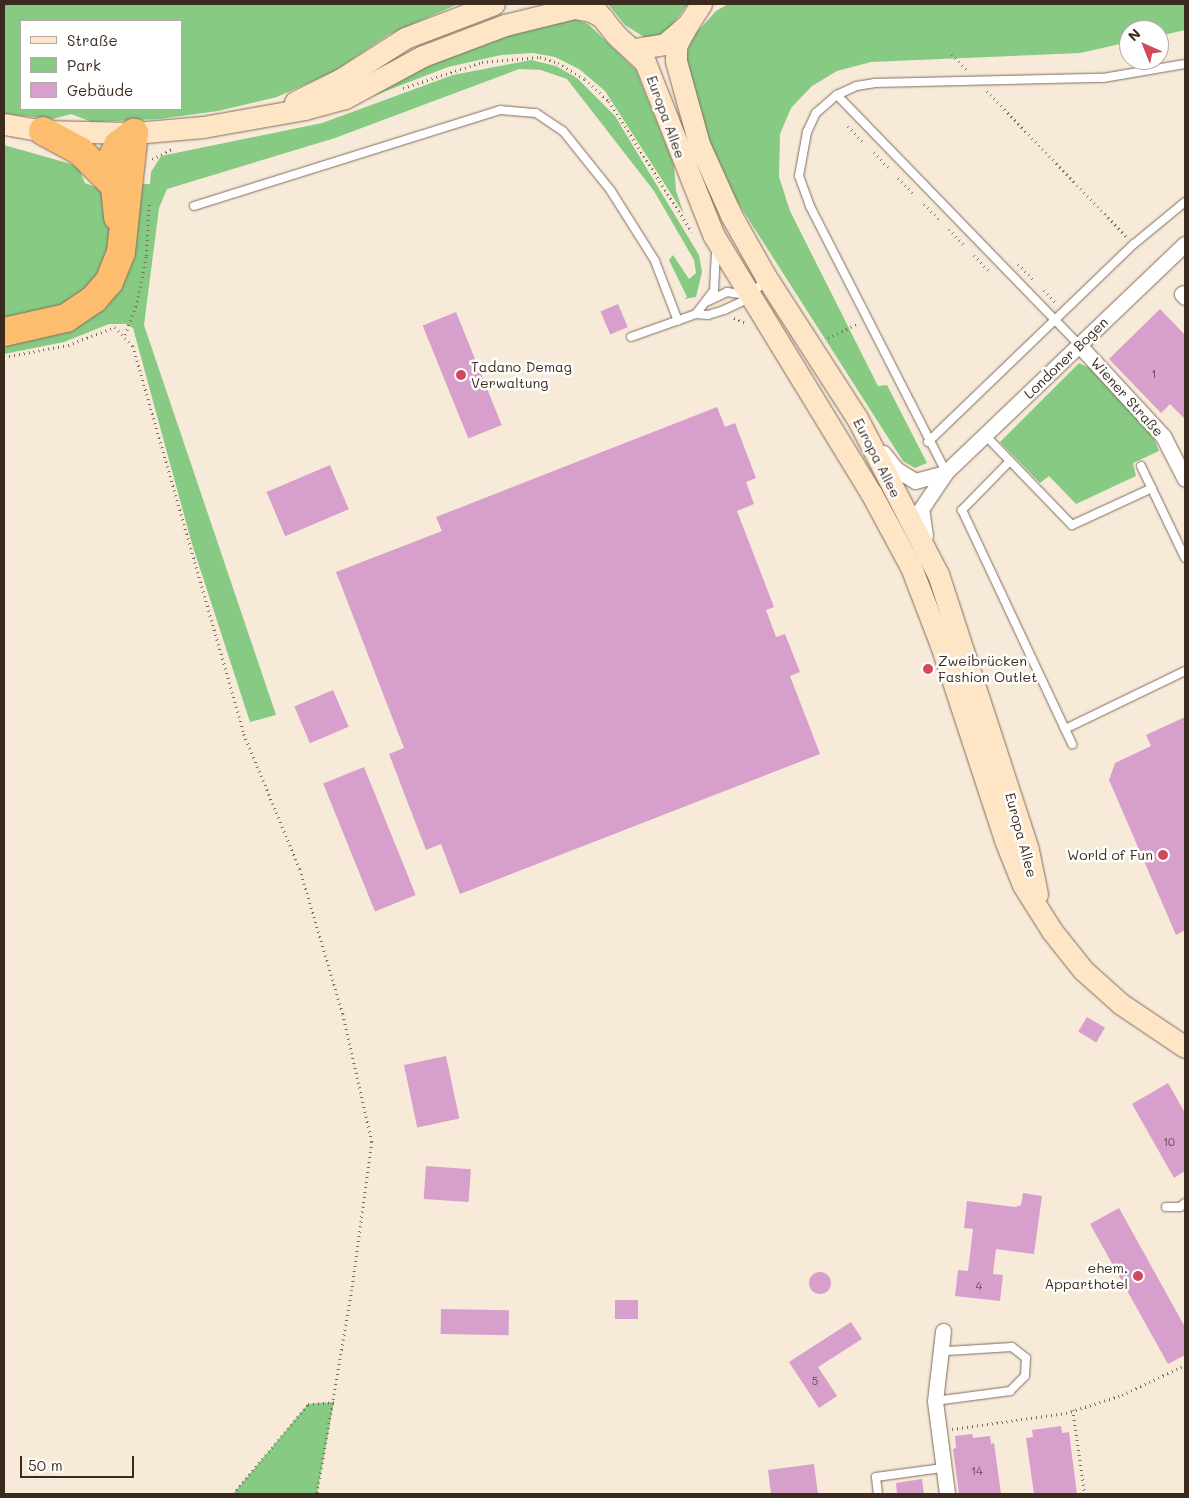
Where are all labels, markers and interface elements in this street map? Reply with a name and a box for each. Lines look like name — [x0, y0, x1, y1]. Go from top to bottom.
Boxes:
legend — [20, 20, 182, 110]
north arrow — [1119, 20, 1169, 70]
text: N — [1123, 24, 1144, 45]
text: Straße — [67, 30, 118, 50]
text: Park — [67, 55, 101, 75]
street label: Europa Allee — [643, 73, 689, 161]
text: Gebäude — [67, 80, 133, 100]
street label: Londoner Bogen — [1021, 314, 1111, 402]
street label: Wiener Straße — [1087, 354, 1167, 440]
place label: Tadano Demag Verwaltung — [471, 359, 572, 392]
house number: 1 — [1152, 367, 1156, 381]
marker: Tadano Demag Verwaltung — [455, 369, 467, 381]
street label: Europa Allee — [850, 415, 904, 501]
place label: Zweibrücken Fashion Outlet — [938, 653, 1037, 686]
marker: Zweibrücken Fashion Outlet — [922, 663, 934, 675]
street label: Europa Allee — [1002, 791, 1040, 879]
place label: World of Fun — [1067, 847, 1153, 863]
marker: World of Fun — [1157, 849, 1169, 861]
house number: 10 — [1163, 1135, 1175, 1149]
place label: ehem. Apparthotel — [1045, 1260, 1128, 1292]
marker: ehem. Apparthotel — [1132, 1270, 1144, 1282]
house number: 4 — [976, 1279, 982, 1293]
house number: 5 — [812, 1374, 818, 1388]
scale bar — [22, 1446, 136, 1478]
text: 50 m — [28, 1455, 63, 1475]
house number: 14 — [971, 1464, 983, 1478]

